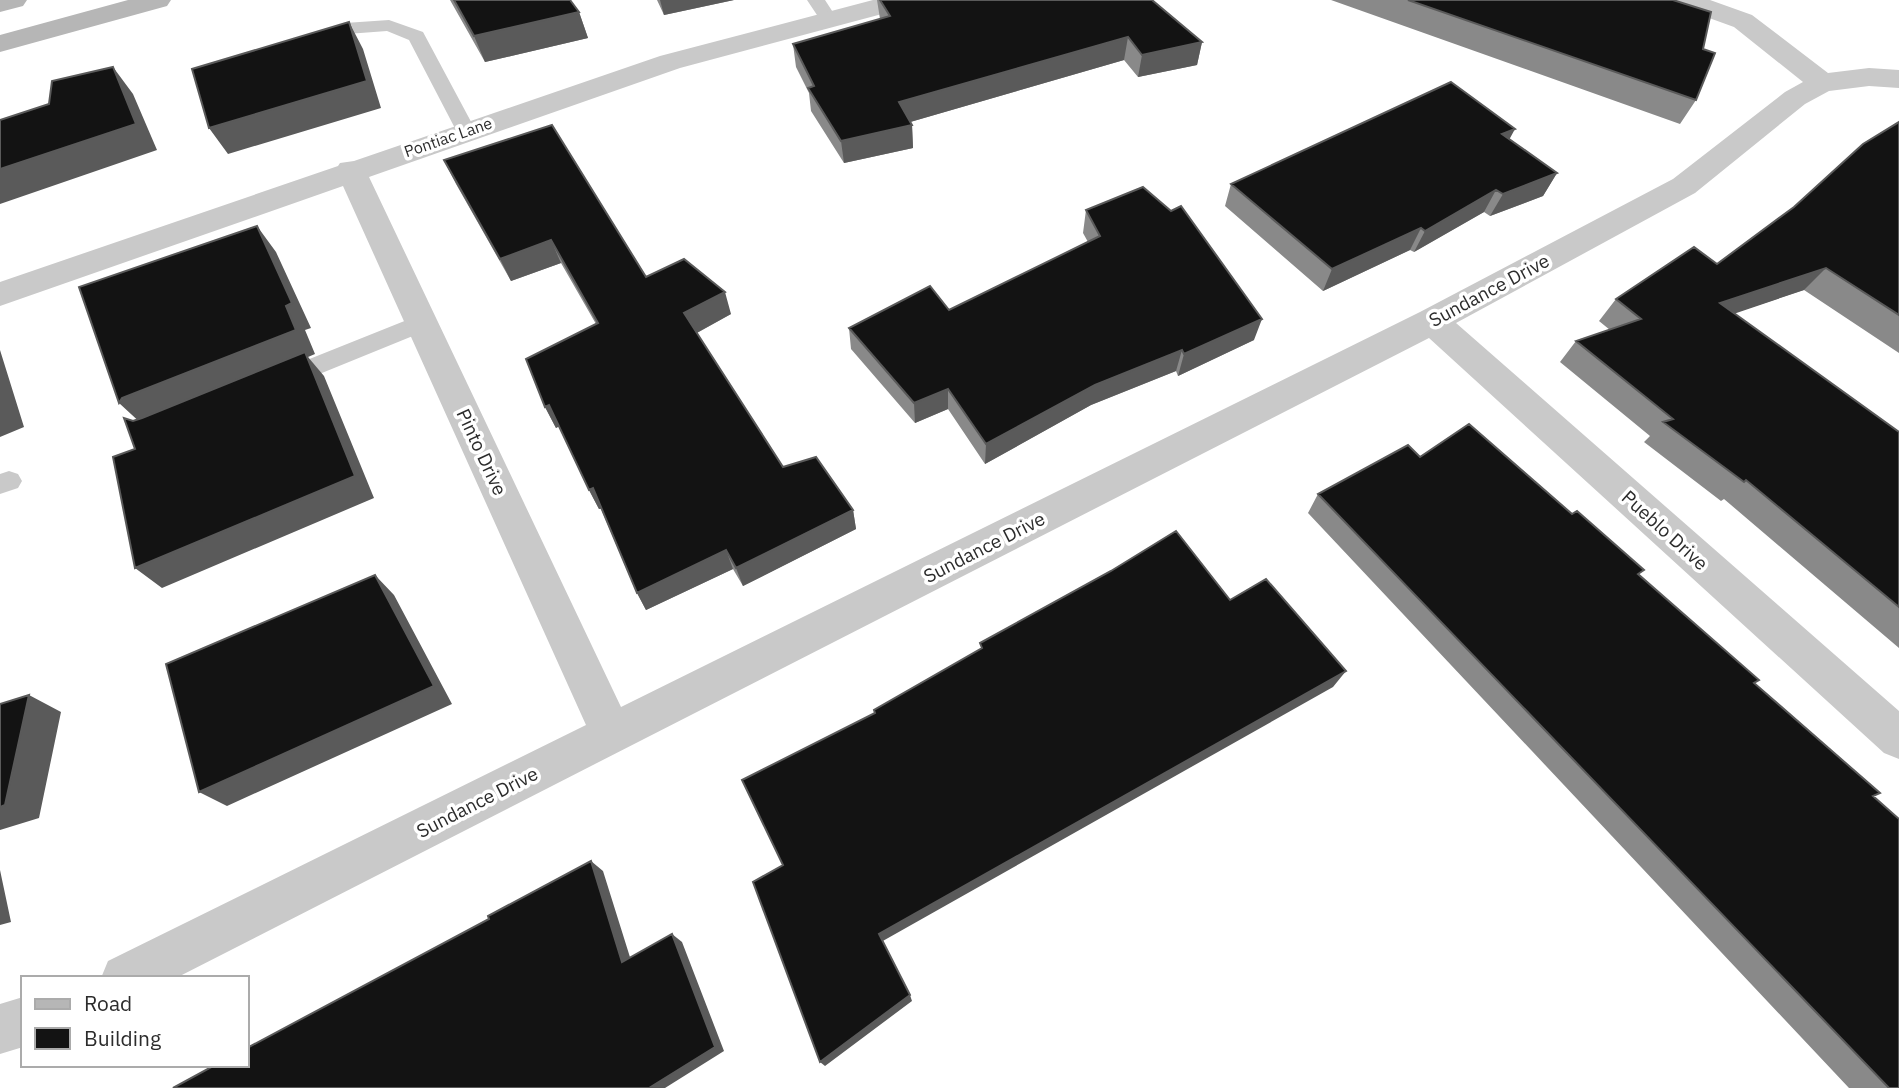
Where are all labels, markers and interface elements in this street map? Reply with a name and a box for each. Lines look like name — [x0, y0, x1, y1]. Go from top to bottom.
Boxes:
street label: Pontiac Lane — [401, 113, 495, 161]
street label: Sundance Drive — [1425, 248, 1553, 332]
street label: Pinto Drive — [451, 405, 513, 499]
street label: Pueblo Drive — [1617, 485, 1713, 575]
street label: Sundance Drive — [919, 506, 1049, 588]
street label: Sundance Drive — [412, 761, 542, 843]
legend — [21, 976, 248, 1067]
text: Road — [84, 989, 132, 1017]
text: Building — [84, 1024, 161, 1052]

